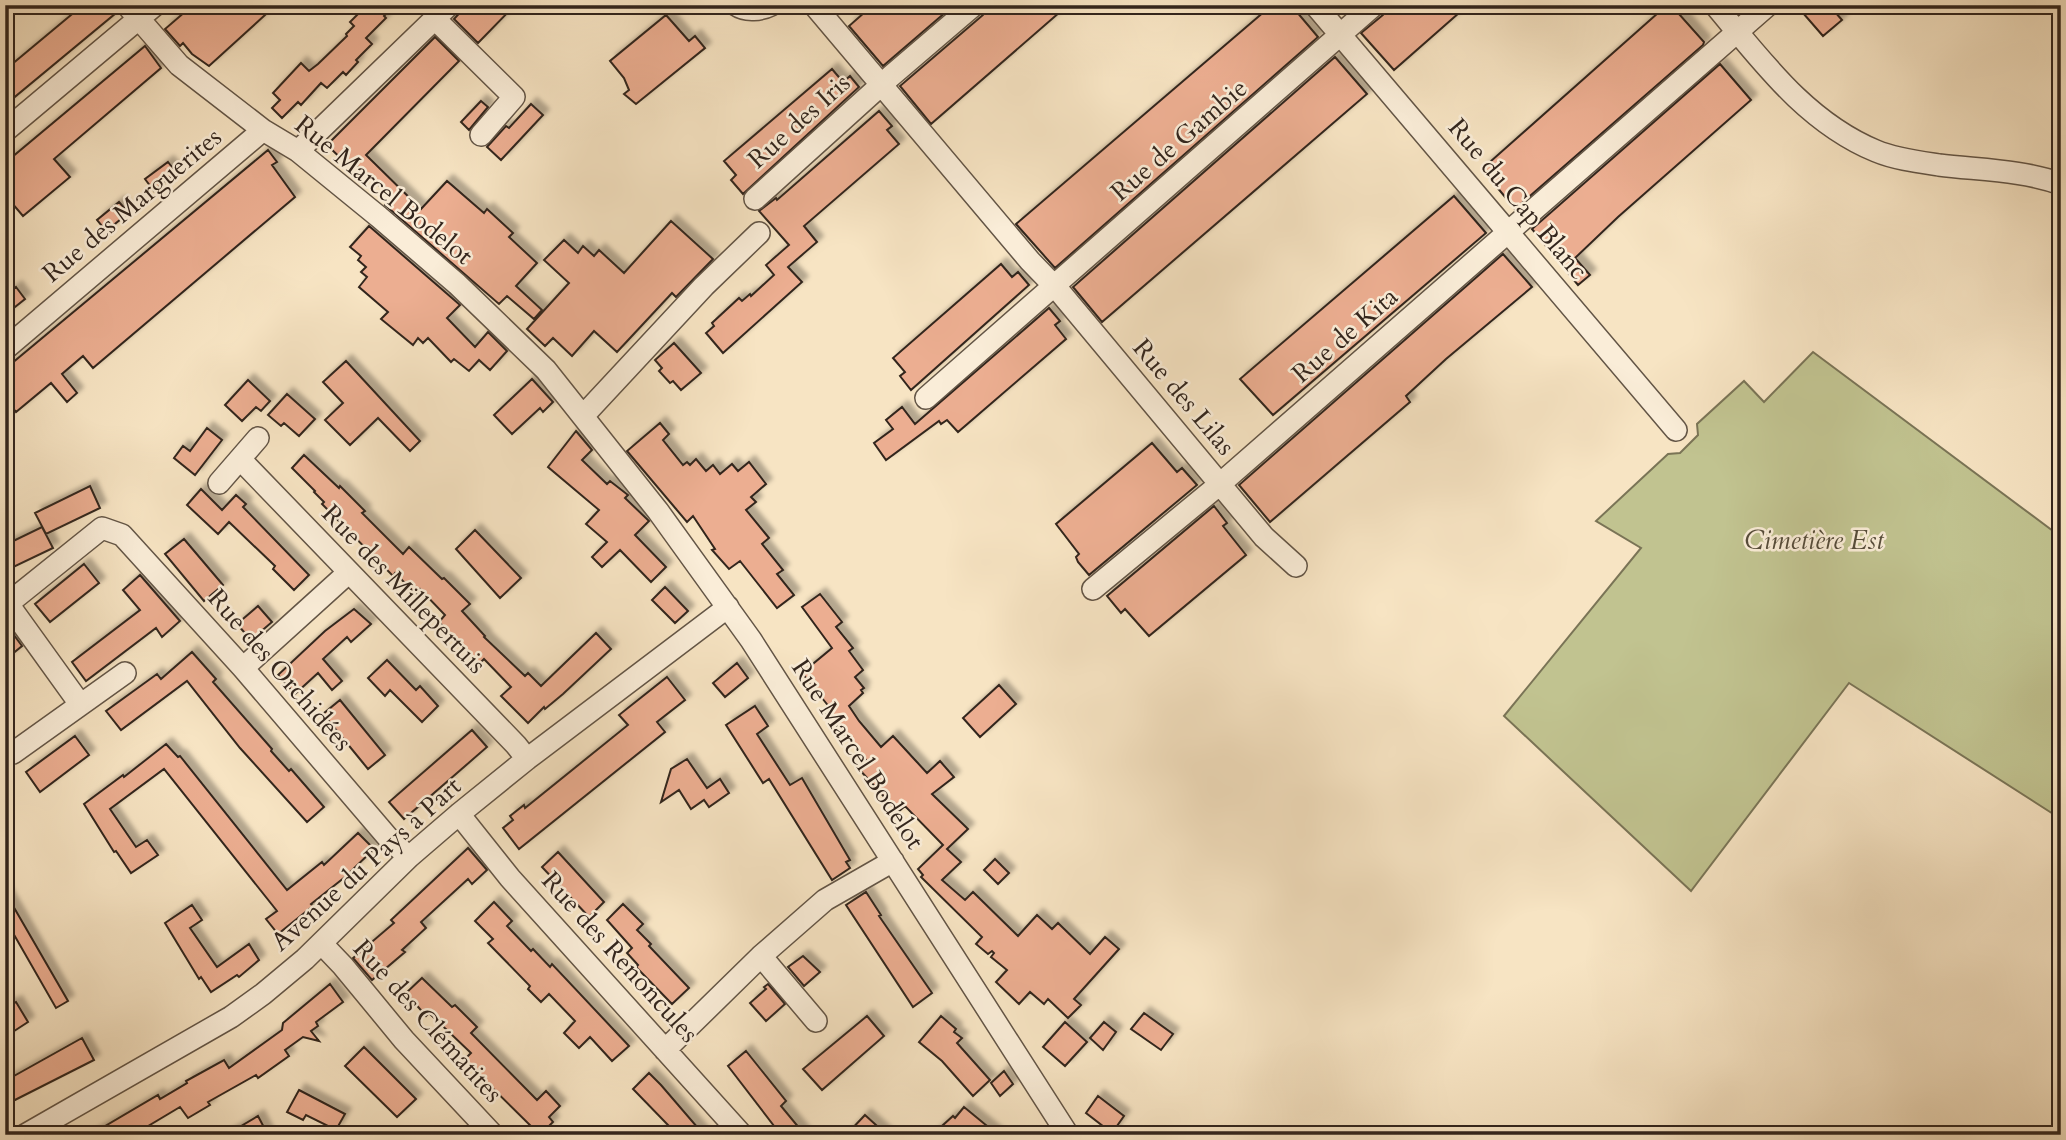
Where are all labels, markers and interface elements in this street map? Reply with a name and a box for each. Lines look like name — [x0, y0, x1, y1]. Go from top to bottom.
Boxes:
street label: Rue des Iris — [740, 66, 858, 176]
street label: Rue de Gambie — [1103, 71, 1255, 209]
street label: Rue Marcel Bodelot — [288, 107, 480, 273]
street label: Rue du Cap Blanc — [1440, 111, 1596, 287]
street label: Rue des Marguerites — [35, 120, 229, 290]
street label: Rue de Kita — [1285, 279, 1405, 391]
street label: Rue des Lilas — [1125, 331, 1243, 463]
street label: Rue des Millepertuis — [314, 497, 494, 681]
park label: Cimetière Est — [1744, 523, 1884, 558]
street label: Rue des Orchidées — [200, 582, 360, 758]
street label: Rue Marcel Bodelot — [783, 652, 933, 856]
street label: Avenue du Pays à Part — [263, 769, 469, 959]
street label: Rue des Renoncules — [534, 864, 706, 1050]
street label: Rue des Clématites — [345, 932, 511, 1110]

